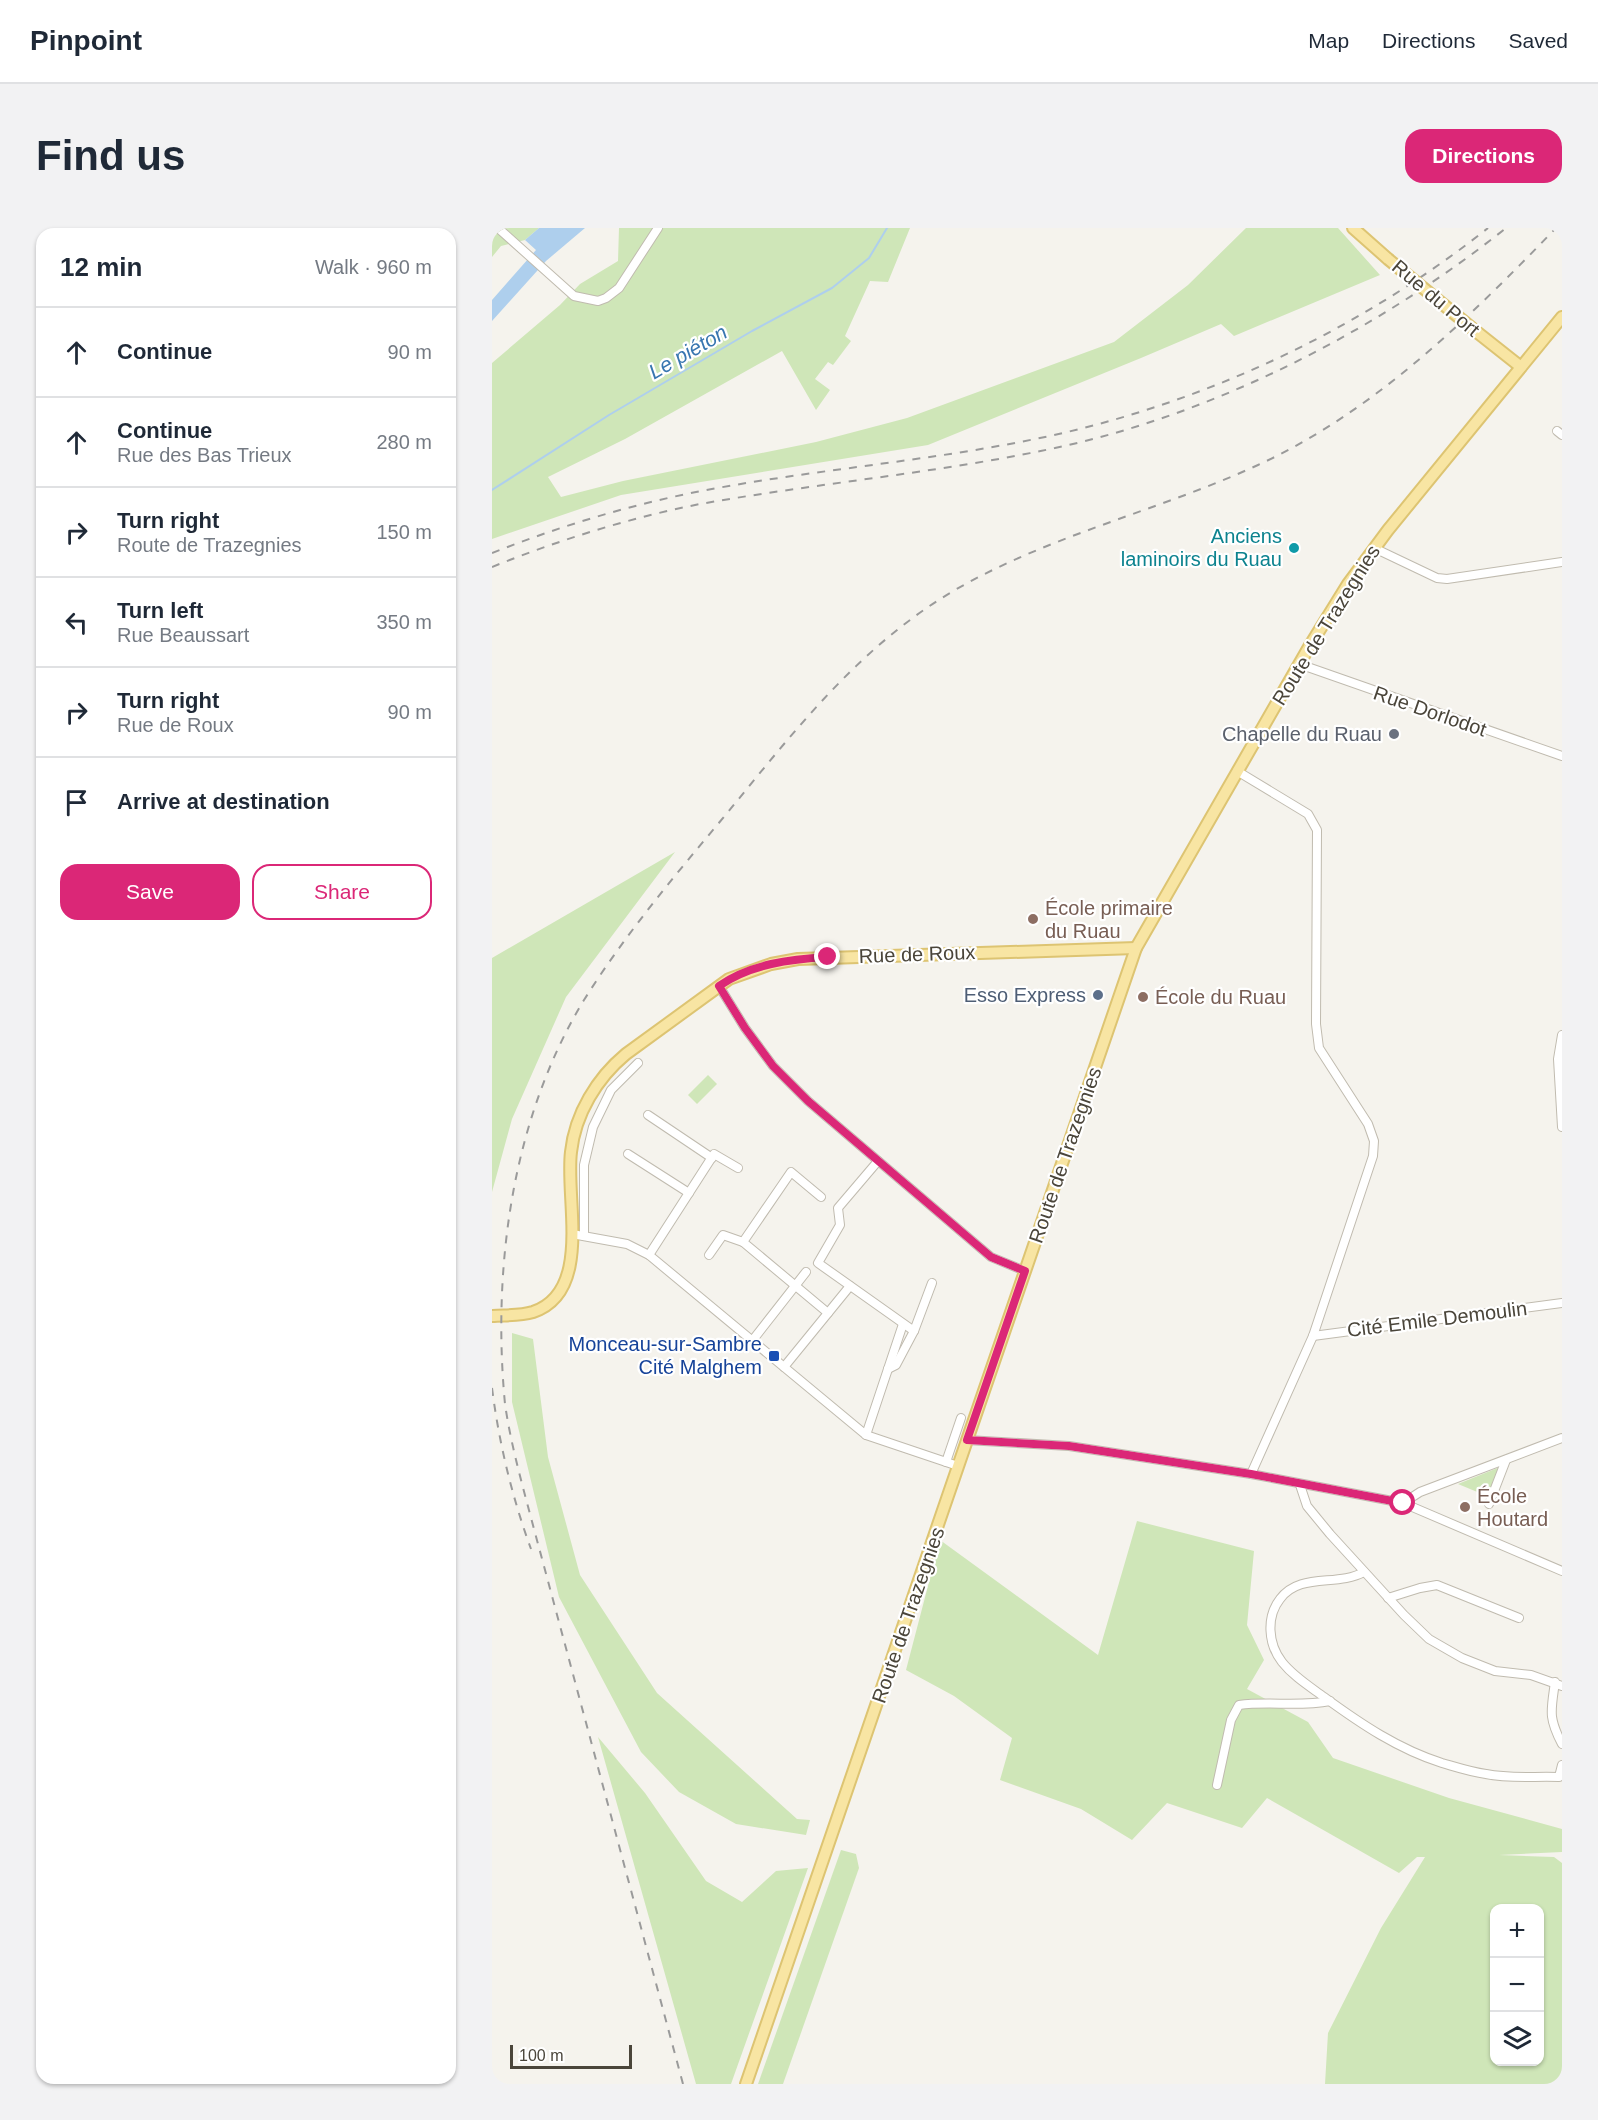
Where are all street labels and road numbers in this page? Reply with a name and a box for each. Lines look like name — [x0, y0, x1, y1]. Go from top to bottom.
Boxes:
street label: Rue du Port — [1388, 255, 1484, 341]
street label: Route de Trazegnies — [1268, 541, 1384, 709]
street label: Rue Dorlodot — [1371, 681, 1490, 741]
street label: Rue de Roux — [858, 941, 976, 967]
street label: Route de Trazegnies — [1025, 1064, 1105, 1246]
street label: Cité Emile Demoulin — [1346, 1297, 1528, 1341]
street label: Route de Trazegnies — [868, 1524, 948, 1706]

